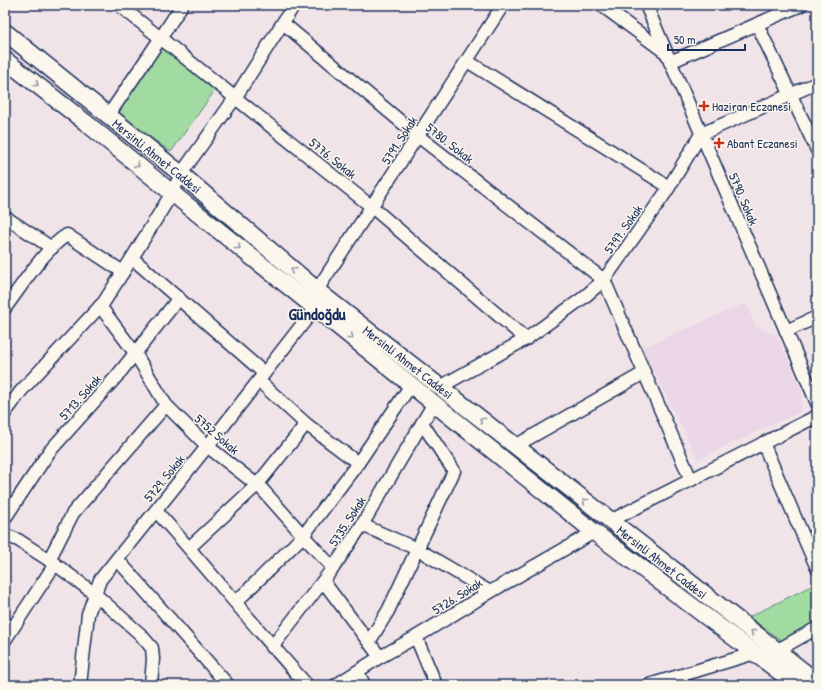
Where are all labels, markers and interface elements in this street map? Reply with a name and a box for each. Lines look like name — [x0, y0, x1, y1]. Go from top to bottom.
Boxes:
scale bar — [668, 26, 745, 52]
text: 50 m — [674, 31, 695, 48]
one-way arrow — [31, 79, 38, 86]
place label: Haziran Eczanesi — [712, 97, 791, 115]
marker: Haziran Eczanesi — [699, 101, 709, 111]
street label: 5791. Sokak — [377, 112, 422, 168]
street label: Mersinli Ahmet Caddesi — [109, 114, 205, 198]
street label: 5780. Sokak — [422, 119, 478, 168]
street label: 5776. Sokak — [305, 133, 361, 183]
place label: Abant Eczanesi — [727, 134, 798, 152]
marker: Abant Eczanesi — [714, 138, 724, 148]
one-way arrow — [133, 160, 140, 167]
street label: 5790. Sokak — [725, 170, 763, 229]
street label: 5797. Sokak — [600, 200, 647, 257]
one-way arrow — [234, 242, 241, 249]
one-way arrow — [290, 267, 298, 274]
district label: Gündoğdu — [288, 302, 346, 326]
street label: Mersinli Ahmet Caddesi — [359, 321, 457, 403]
one-way arrow — [346, 332, 353, 339]
street label: 5713. Sokak — [55, 370, 106, 424]
street label: 5752 Sokak — [191, 410, 244, 459]
one-way arrow — [480, 418, 487, 425]
street label: 5729. Sokak — [139, 450, 189, 505]
street label: 5735. Sokak — [324, 492, 370, 549]
one-way arrow — [582, 498, 589, 505]
street label: Mersinli Ahmet Caddesi — [613, 521, 711, 603]
street label: 5726. Sokak — [428, 573, 486, 618]
one-way arrow — [751, 630, 758, 637]

